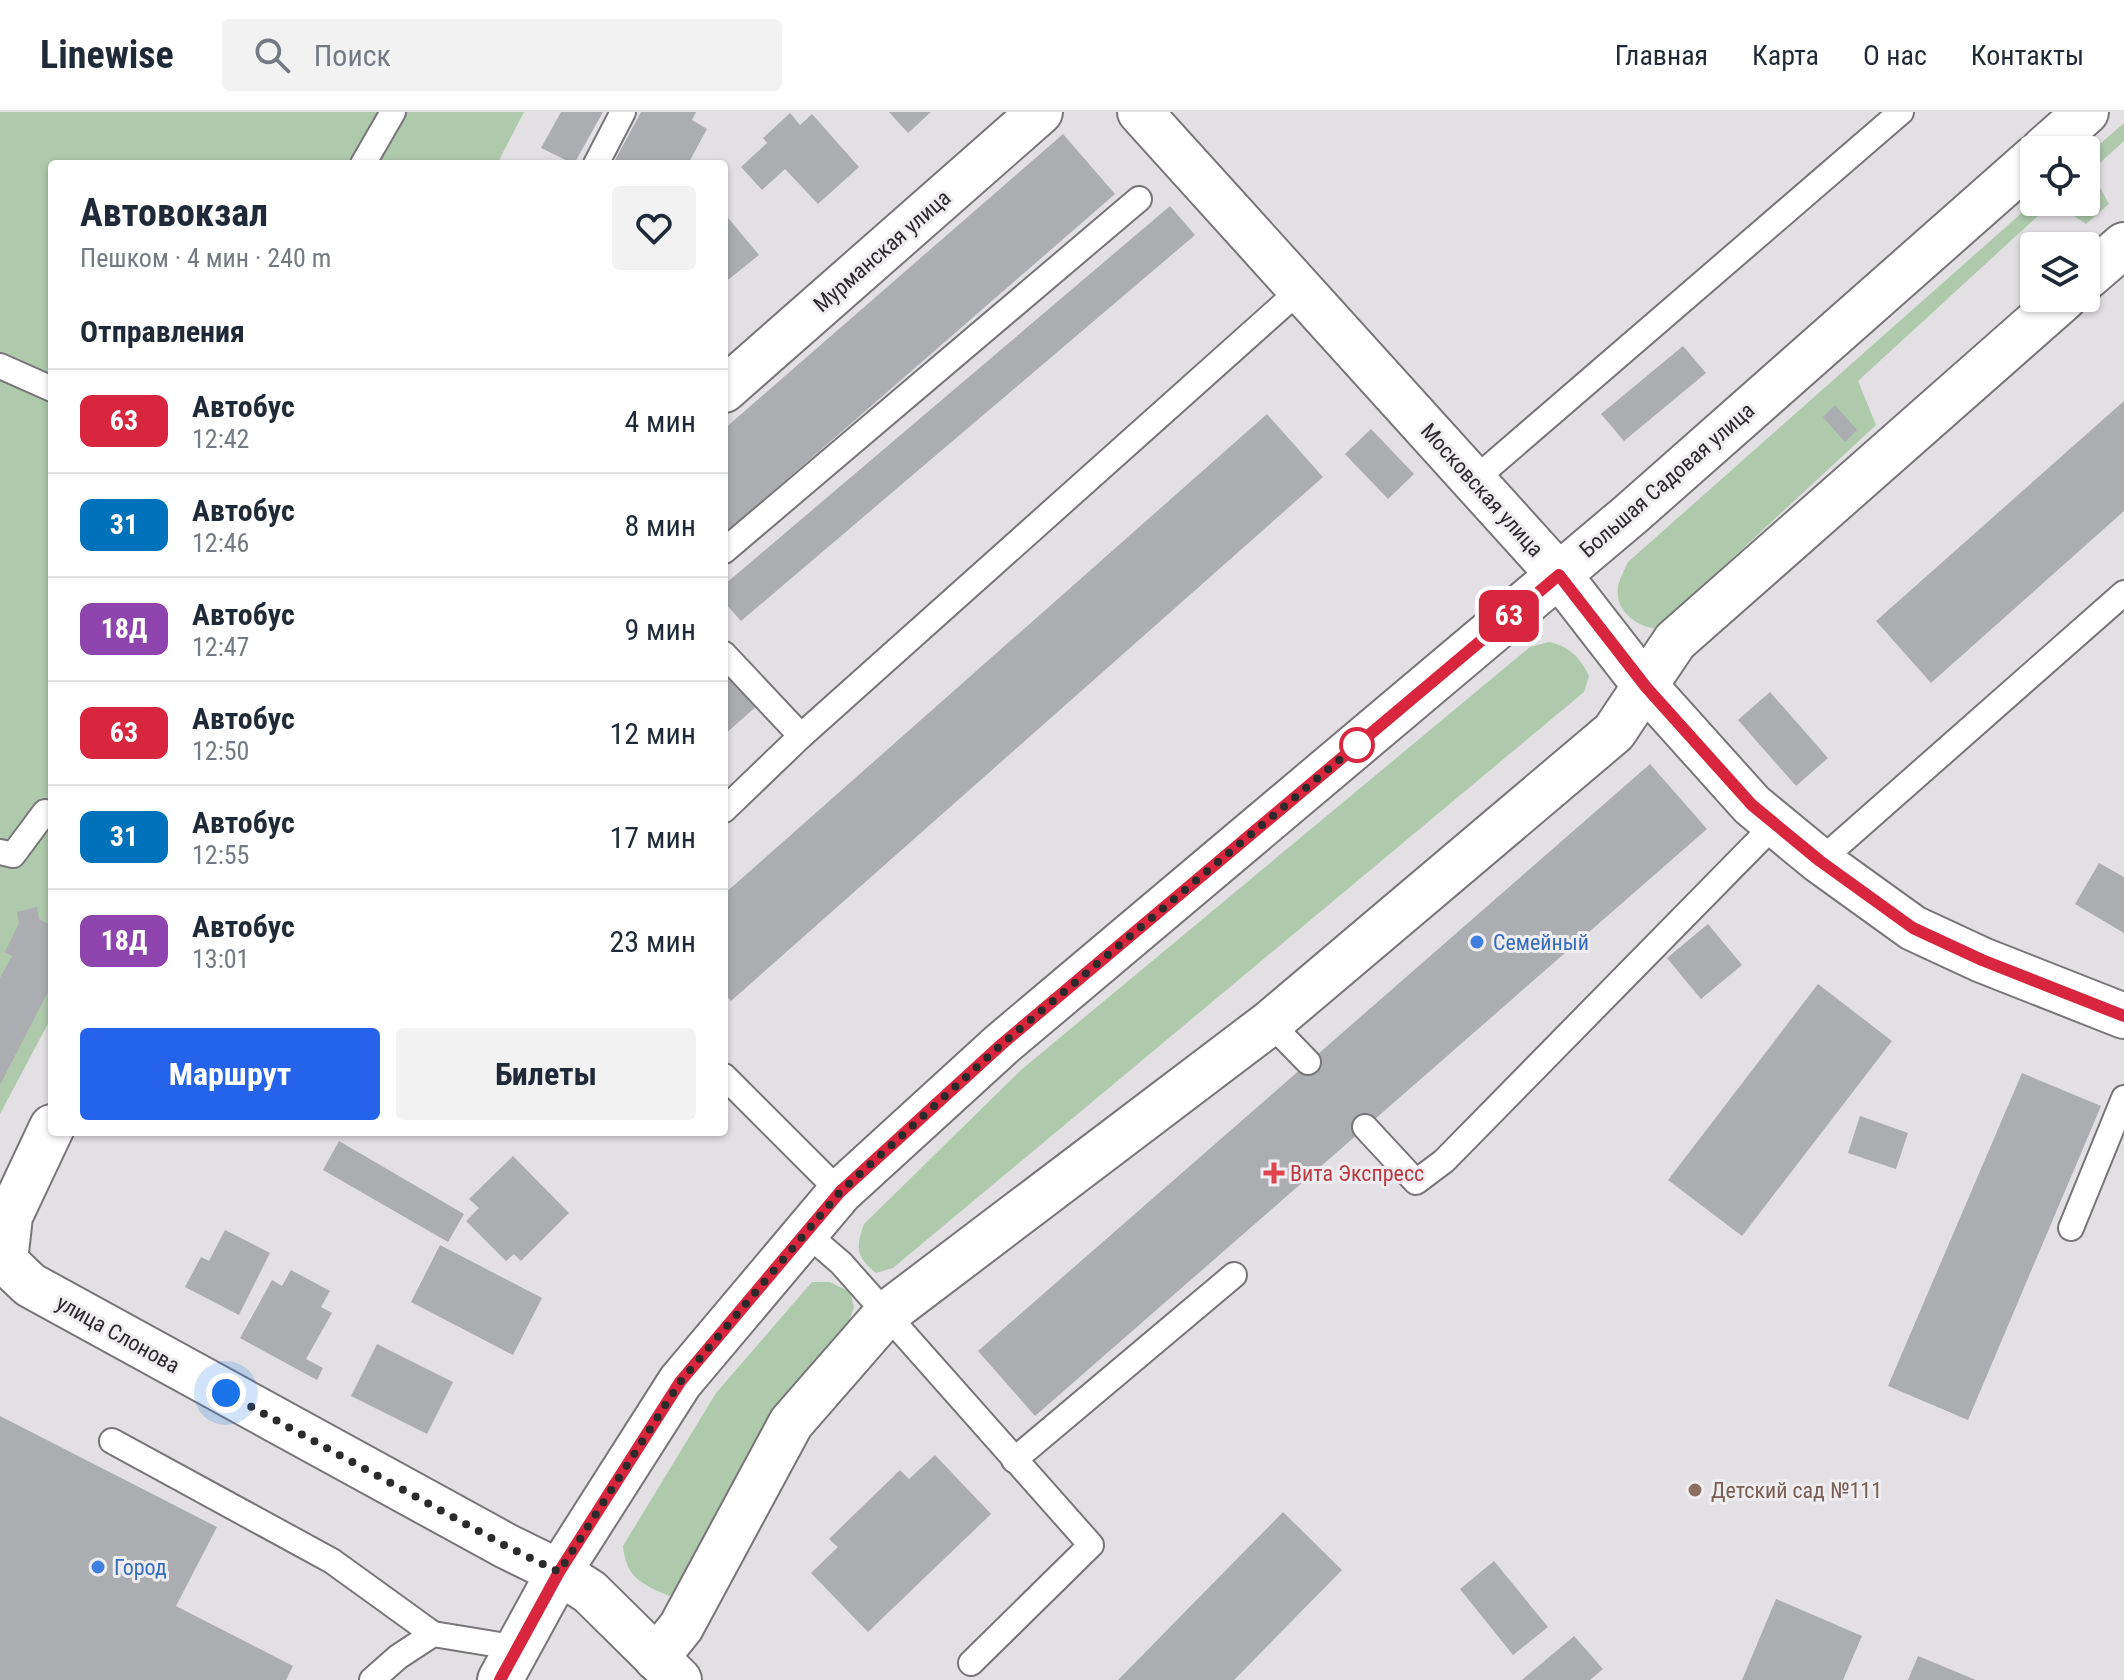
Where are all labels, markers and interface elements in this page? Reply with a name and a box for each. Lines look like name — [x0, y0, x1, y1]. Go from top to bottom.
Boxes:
search box — [222, 19, 782, 91]
text: Linewise — [40, 33, 174, 77]
icon: search — [250, 33, 294, 77]
text: Поиск — [314, 38, 391, 73]
text: Главная — [1615, 39, 1708, 72]
text: Карта — [1752, 39, 1819, 72]
text: О нас — [1863, 39, 1927, 72]
text: Контакты — [1971, 39, 2084, 72]
map controls — [2020, 136, 2100, 312]
button: locate — [2020, 136, 2100, 216]
street label: Мурманская улица — [809, 185, 955, 317]
button: heart — [612, 186, 696, 270]
text: Автовокзал — [80, 191, 268, 235]
button: layers — [2020, 232, 2100, 312]
text: Пешком · 4 мин · 240 m — [80, 243, 331, 273]
text: Отправления — [80, 314, 245, 349]
text: Автобус — [192, 389, 295, 424]
street label: Большая Садовая улица — [1575, 397, 1759, 563]
text: 63 — [110, 404, 138, 437]
text: 4 мин — [624, 404, 696, 439]
street label: Московская улица — [1416, 418, 1548, 562]
text: 12:42 — [192, 424, 249, 454]
text: Автобус — [192, 493, 295, 528]
text: 31 — [110, 508, 138, 541]
text: 8 мин — [624, 508, 696, 543]
text: 12:46 — [192, 528, 249, 558]
line badge: 63 — [1473, 590, 1545, 642]
text: Автобус — [192, 597, 295, 632]
text: 63 — [1495, 599, 1523, 632]
text: 18Д — [101, 612, 147, 645]
text: 9 мин — [624, 612, 696, 647]
text: 12:47 — [192, 632, 249, 662]
text: Автобус — [192, 701, 295, 736]
text: 63 — [110, 716, 138, 749]
text: 12 мин — [610, 716, 696, 751]
unlabelled marker — [1340, 728, 1374, 762]
text: 12:50 — [192, 736, 249, 766]
text: Автобус — [192, 805, 295, 840]
text: 31 — [110, 820, 138, 853]
text: 17 мин — [610, 820, 696, 855]
text: 12:55 — [192, 840, 249, 870]
text: Автобус — [192, 909, 295, 944]
text: 18Д — [101, 924, 147, 957]
text: 23 мин — [610, 924, 696, 959]
place label: Семейный — [1493, 930, 1589, 955]
marker: Семейный — [1468, 933, 1486, 951]
text: 13:01 — [192, 944, 249, 974]
button: Маршрут — [80, 1028, 380, 1120]
button: Билеты — [396, 1028, 696, 1120]
place label: Вита Экспресс — [1290, 1161, 1424, 1186]
marker: Вита Экспресс — [1265, 1164, 1283, 1182]
street label: улица Слонова — [52, 1290, 184, 1378]
your location — [206, 1373, 246, 1413]
place label: Детский сад №111 — [1711, 1478, 1882, 1503]
marker: Детский сад №111 — [1686, 1481, 1704, 1499]
place label: Город — [114, 1555, 167, 1580]
marker: Город — [89, 1558, 107, 1576]

